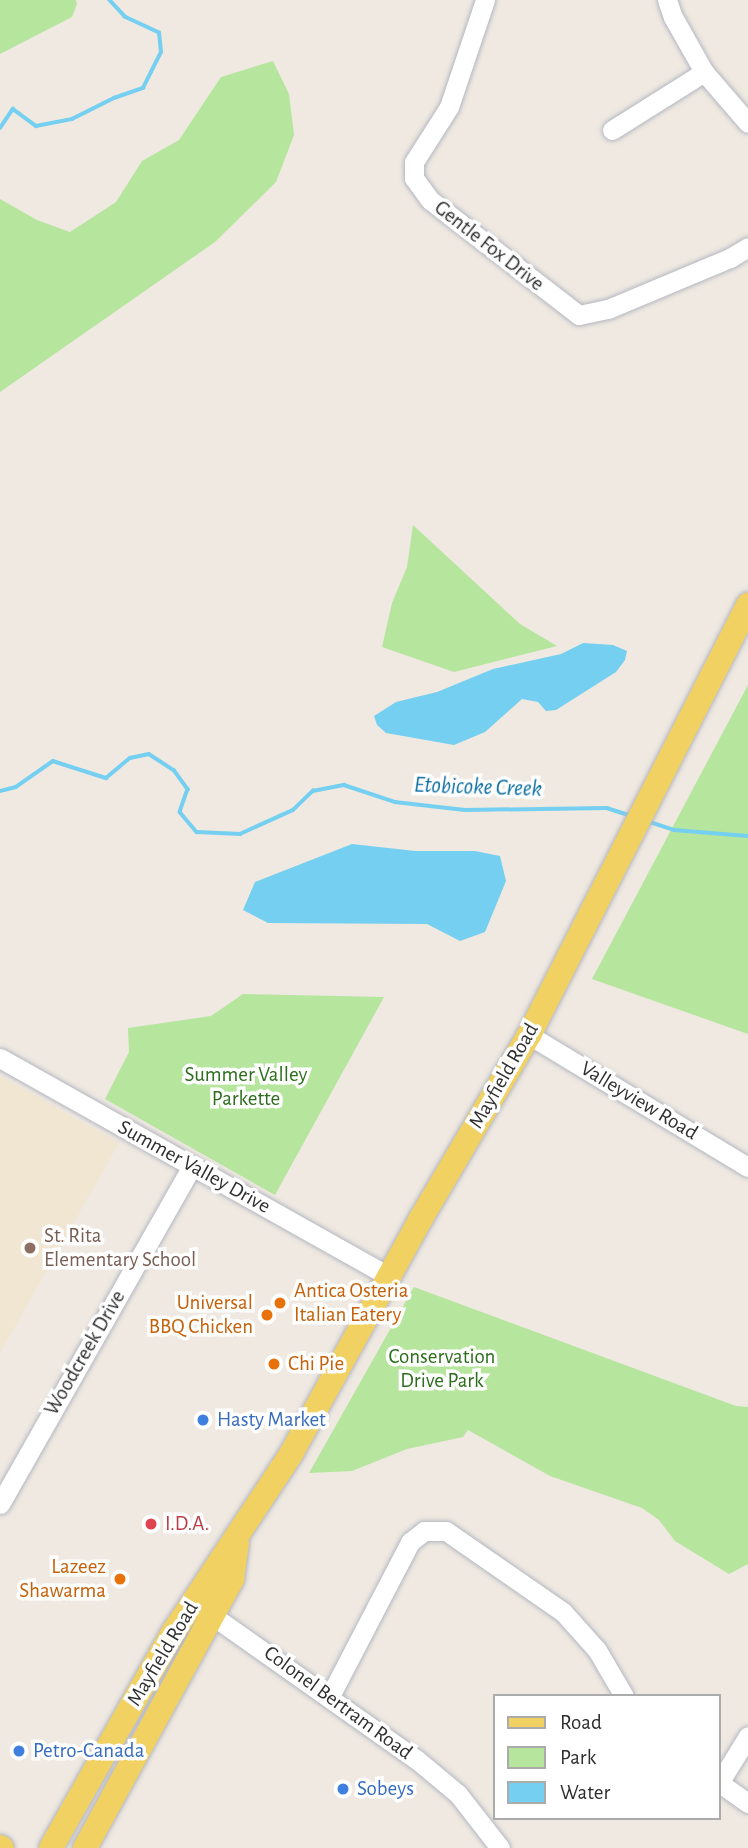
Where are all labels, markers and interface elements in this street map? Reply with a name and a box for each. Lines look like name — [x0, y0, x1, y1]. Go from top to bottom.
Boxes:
street label: Gentle Fox Drive — [429, 195, 549, 297]
water label: Etobicoke Creek — [413, 772, 543, 804]
street label: Mayfield Road — [464, 1019, 544, 1133]
street label: Valleyview Road — [576, 1056, 702, 1146]
park label: Summer Valley Parkette — [184, 1062, 308, 1112]
street label: Summer Valley Drive — [113, 1115, 275, 1219]
place label: St. Rita Elementary School — [44, 1223, 196, 1273]
marker: St. Rita Elementary School — [22, 1240, 38, 1256]
place label: Antica Osteria Italian Eatery — [294, 1278, 408, 1328]
street label: Woodcreek Drive — [39, 1286, 131, 1420]
place label: Universal BBQ Chicken — [149, 1290, 253, 1340]
marker: Antica Osteria Italian Eatery — [272, 1295, 288, 1311]
marker: Universal BBQ Chicken — [259, 1307, 275, 1323]
park label: Conservation Drive Park — [389, 1344, 495, 1394]
place label: Chi Pie — [288, 1351, 344, 1377]
marker: Chi Pie — [266, 1356, 282, 1372]
place label: Hasty Market — [217, 1407, 326, 1433]
marker: Hasty Market — [195, 1412, 211, 1428]
place label: I.D.A. — [165, 1511, 209, 1537]
marker: I.D.A. — [143, 1516, 159, 1532]
place label: Lazeez Shawarma — [19, 1554, 106, 1604]
marker: Lazeez Shawarma — [112, 1571, 128, 1587]
street label: Mayfield Road — [122, 1597, 204, 1711]
street label: Colonel Bertram Road — [259, 1641, 417, 1765]
legend — [492, 1694, 720, 1820]
text: Road — [560, 1712, 602, 1733]
place label: Petro-Canada — [33, 1738, 144, 1764]
marker: Petro-Canada — [11, 1743, 27, 1759]
text: Park — [560, 1747, 596, 1768]
place label: Sobeys — [357, 1776, 414, 1802]
marker: Sobeys — [335, 1781, 351, 1797]
text: Water — [560, 1782, 610, 1803]

